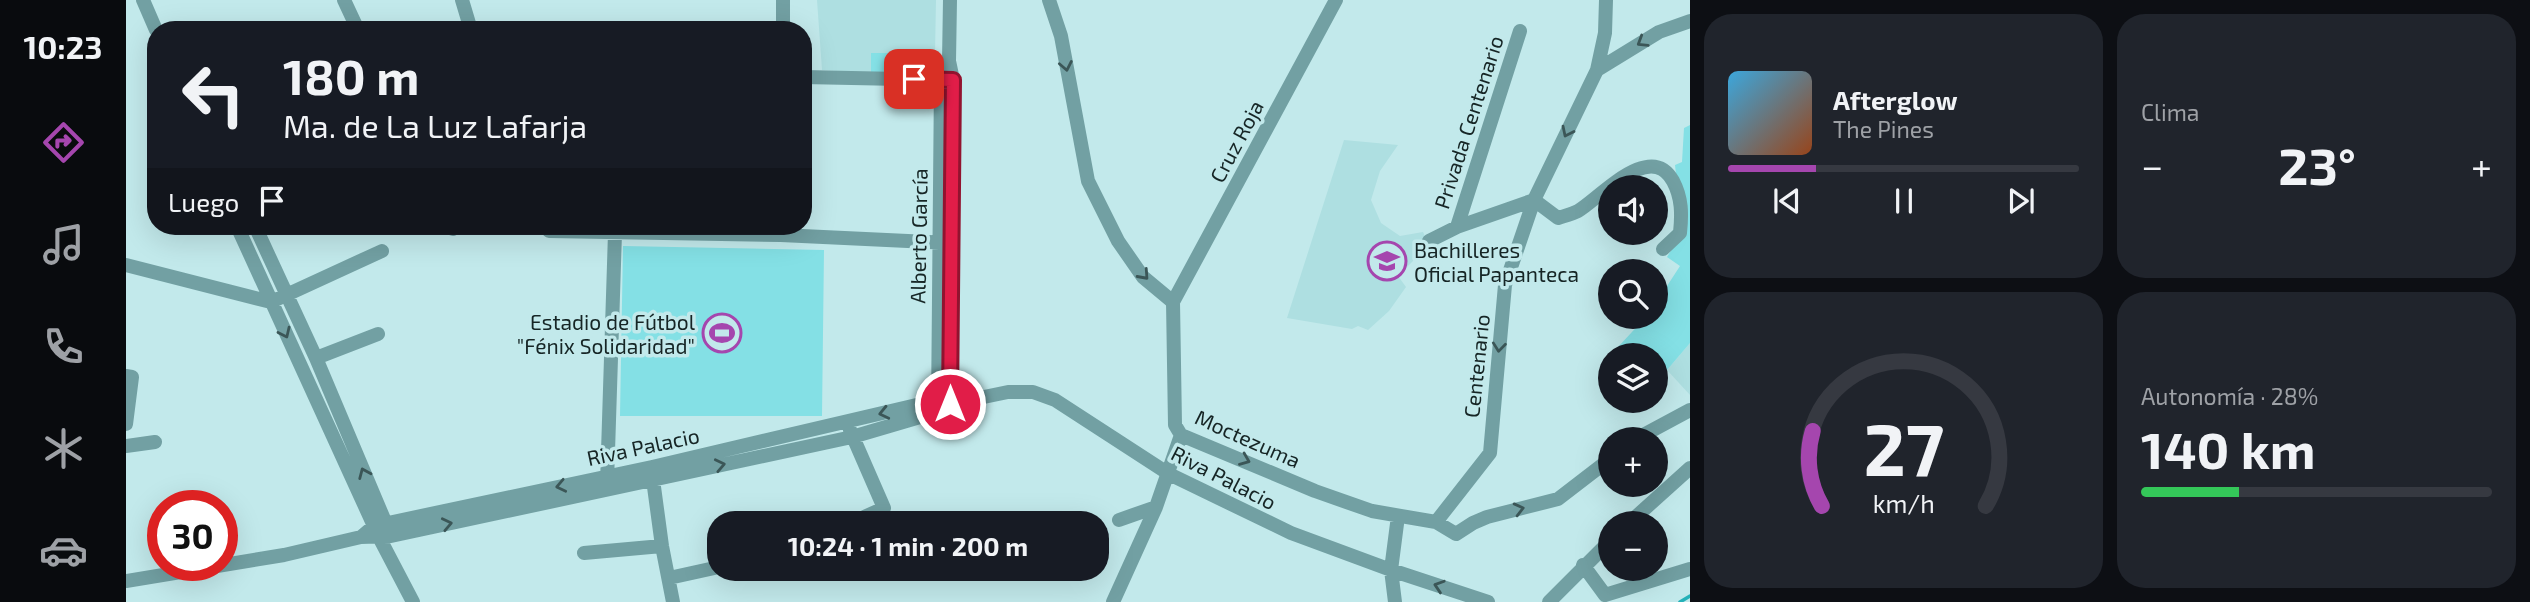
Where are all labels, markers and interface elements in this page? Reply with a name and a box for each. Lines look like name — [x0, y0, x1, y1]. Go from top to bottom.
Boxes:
text: 10:23 — [24, 27, 102, 65]
street label: Privada Centenario — [1428, 32, 1508, 212]
one-way arrow — [1636, 34, 1649, 47]
text: 180 m — [283, 46, 419, 105]
icon: left — [168, 49, 259, 140]
pin — [884, 49, 944, 109]
icon: arrive — [895, 60, 933, 98]
one-way arrow — [1058, 60, 1073, 72]
text: Afterglow — [1833, 84, 1958, 115]
street label: Cruz Roja — [1204, 96, 1269, 187]
text: Clima — [2141, 98, 2199, 126]
text: Ma. de La Luz Lafarja — [283, 106, 587, 144]
text: The Pines — [1833, 115, 1934, 143]
icon: directions — [39, 118, 88, 167]
one-way arrow — [1561, 125, 1575, 137]
text: 23° — [2278, 133, 2356, 195]
text: − — [2141, 142, 2163, 188]
text: + — [2471, 142, 2492, 188]
street label: Alberto García — [904, 168, 932, 304]
map controls — [1598, 175, 1668, 581]
button: sound — [1598, 175, 1668, 245]
icon: arrive — [253, 182, 291, 220]
icon: previous — [1768, 182, 1806, 220]
icon: pause — [1885, 182, 1923, 220]
icon: next — [2002, 182, 2040, 220]
text: Luego — [168, 186, 239, 217]
icon: music — [39, 220, 88, 269]
place label: Bachilleres Oficial Papanteca — [1414, 237, 1579, 286]
school or university icon: Bachilleres Oficial Papanteca — [1366, 240, 1408, 282]
button: search — [1598, 259, 1668, 329]
one-way arrow — [1136, 267, 1148, 280]
place label: Estadio de Fútbol "Fénix Solidaridad" — [517, 309, 696, 358]
sports icon: Estadio de Fútbol "Fénix Solidaridad" — [701, 312, 743, 354]
street label: Centenario — [1458, 313, 1494, 419]
icon: phone — [39, 322, 88, 371]
one-way arrow — [277, 325, 291, 338]
one-way arrow — [1492, 341, 1507, 352]
button: layers — [1598, 343, 1668, 413]
position arrow — [913, 367, 987, 441]
text: Autonomía · 28% — [2141, 382, 2318, 410]
text: 27 — [1863, 403, 1944, 491]
one-way arrow — [878, 404, 890, 419]
street label: Moctezuma — [1192, 404, 1304, 472]
text: 140 km — [2141, 417, 2316, 479]
street label: Riva Palacio — [584, 422, 702, 470]
icon: climate — [39, 424, 88, 473]
button: + — [1598, 427, 1668, 497]
street label: Riva Palacio — [1167, 440, 1281, 514]
one-way arrow — [1238, 451, 1250, 465]
one-way arrow — [714, 458, 726, 473]
one-way arrow — [359, 468, 373, 480]
one-way arrow — [555, 478, 567, 492]
text: km/h — [1872, 488, 1935, 518]
speed limit sign: 30 — [147, 490, 238, 581]
one-way arrow — [1513, 503, 1525, 517]
button: − — [1598, 511, 1668, 581]
one-way arrow — [441, 518, 453, 532]
icon: car — [39, 526, 88, 575]
text: 10:24 · 1 min · 200 m — [788, 530, 1028, 561]
one-way arrow — [1434, 580, 1446, 594]

